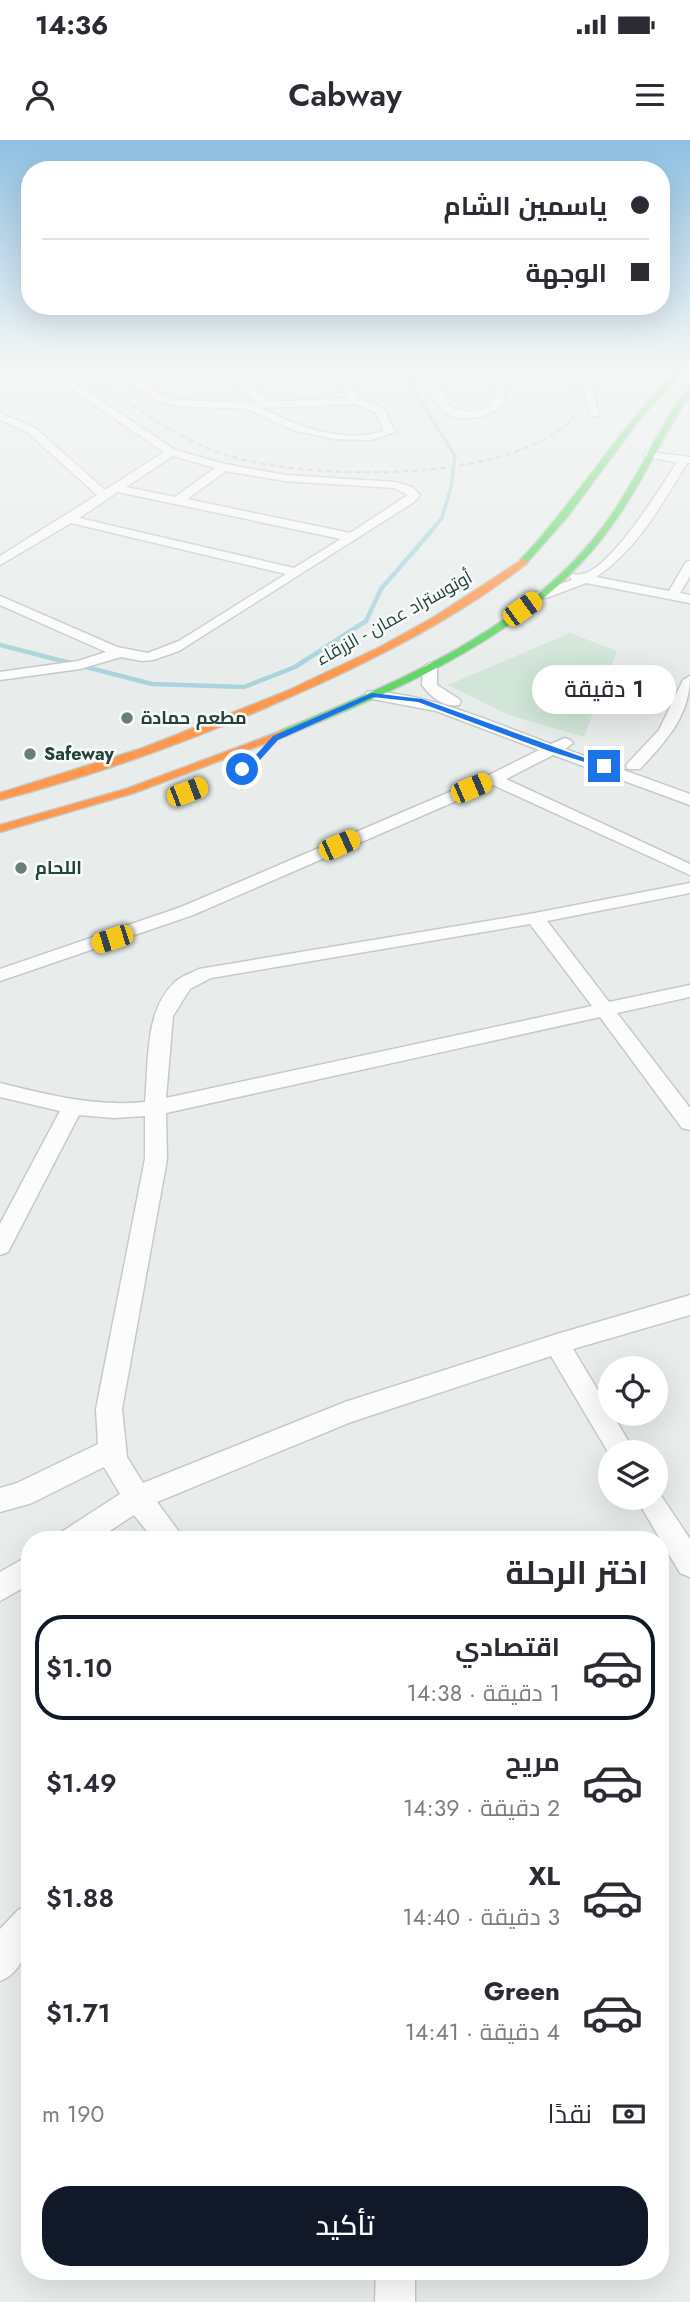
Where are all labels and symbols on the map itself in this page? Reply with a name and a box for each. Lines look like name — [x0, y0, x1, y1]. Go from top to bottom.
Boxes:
street label: أوتوستراد عمان - الزرقاء — [311, 564, 477, 672]
car — [499, 588, 546, 630]
callout: 1 دقيقة — [532, 664, 676, 714]
place label: مطعم حمادة — [141, 705, 247, 731]
marker: مطعم حمادة — [119, 710, 135, 726]
place label: Safeway — [44, 741, 114, 767]
marker: Safeway — [22, 746, 38, 762]
route end — [588, 750, 620, 782]
route start — [226, 753, 258, 785]
car — [448, 770, 495, 806]
car — [164, 775, 211, 809]
car — [316, 827, 363, 863]
place label: اللحام — [35, 855, 82, 881]
marker: اللحام — [13, 860, 29, 876]
car — [89, 923, 136, 955]

